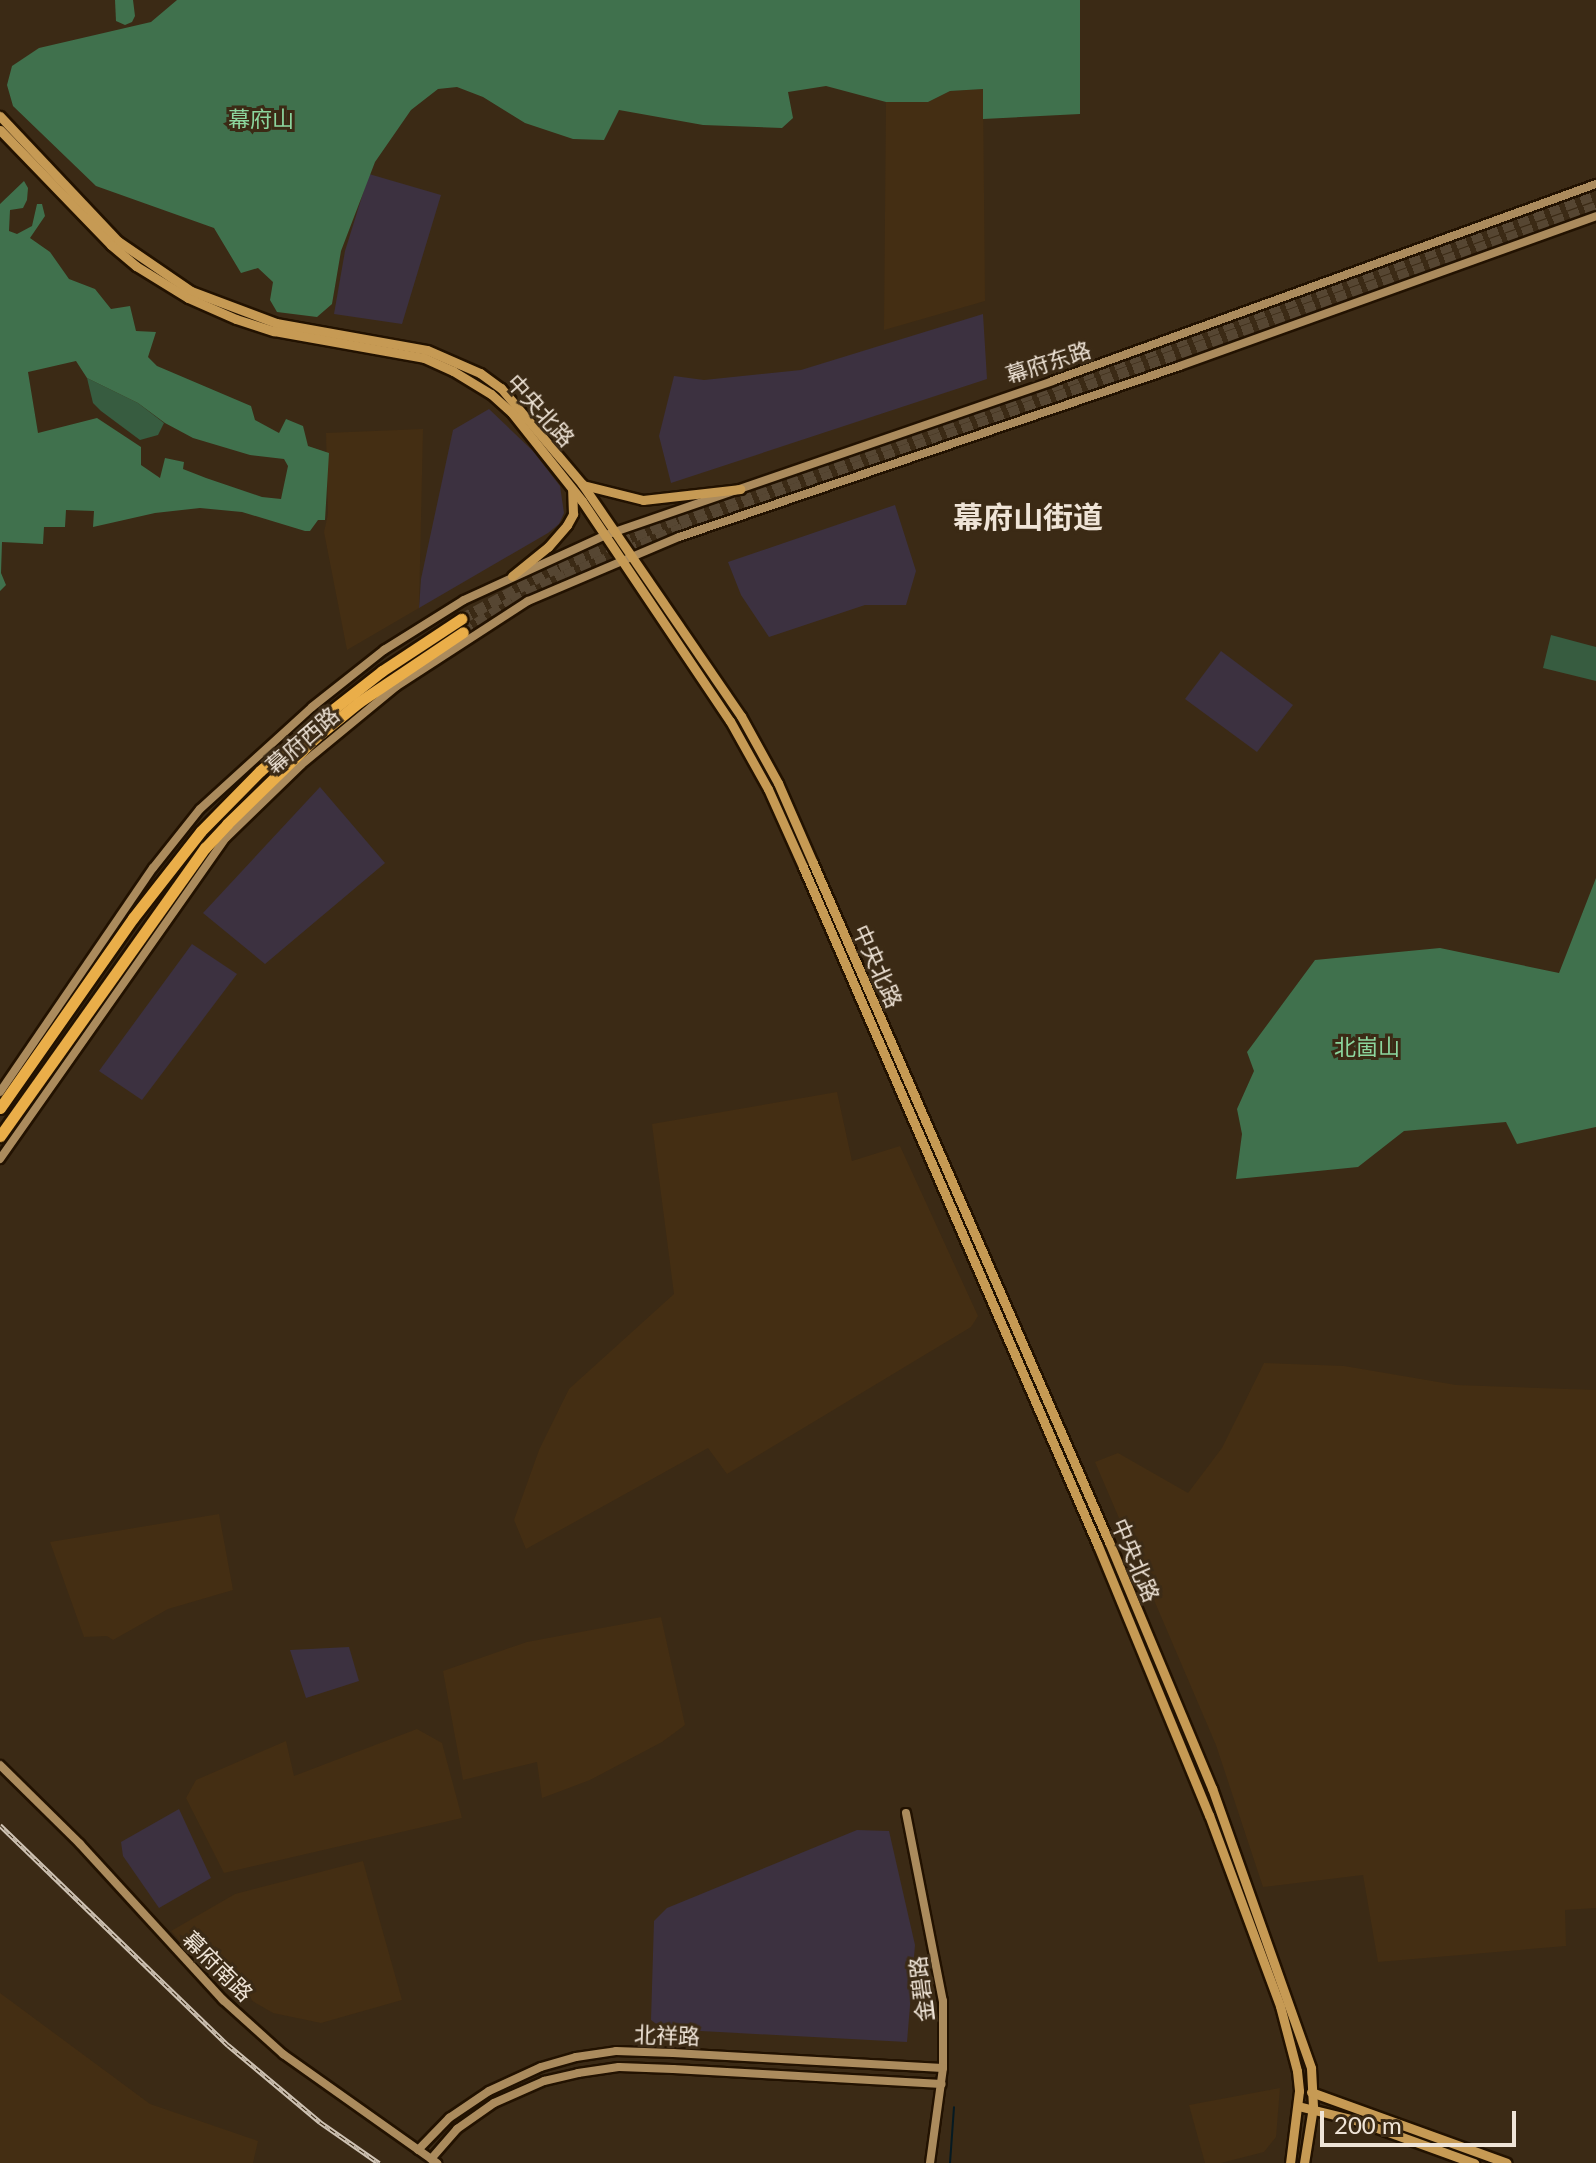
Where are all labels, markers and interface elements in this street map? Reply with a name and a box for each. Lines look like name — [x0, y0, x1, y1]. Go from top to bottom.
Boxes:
park label: 幕府山 — [228, 106, 294, 132]
street label: 幕府东路 — [1002, 336, 1094, 388]
street label: 中央北路 — [502, 368, 580, 452]
district label: 幕府山街道 — [953, 498, 1103, 534]
street label: 幕府西路 — [260, 701, 344, 779]
street label: 中央北路 — [848, 920, 908, 1012]
park label: 北崮山 — [1334, 1034, 1400, 1060]
street label: 中央北路 — [1107, 1514, 1165, 1606]
street label: 幕府南路 — [178, 1926, 258, 2006]
street label: 金碧路 — [904, 1955, 938, 2023]
street label: 北祥路 — [634, 2021, 700, 2049]
scale bar — [1324, 2095, 1520, 2145]
text: 200 m — [1334, 2110, 1402, 2139]

